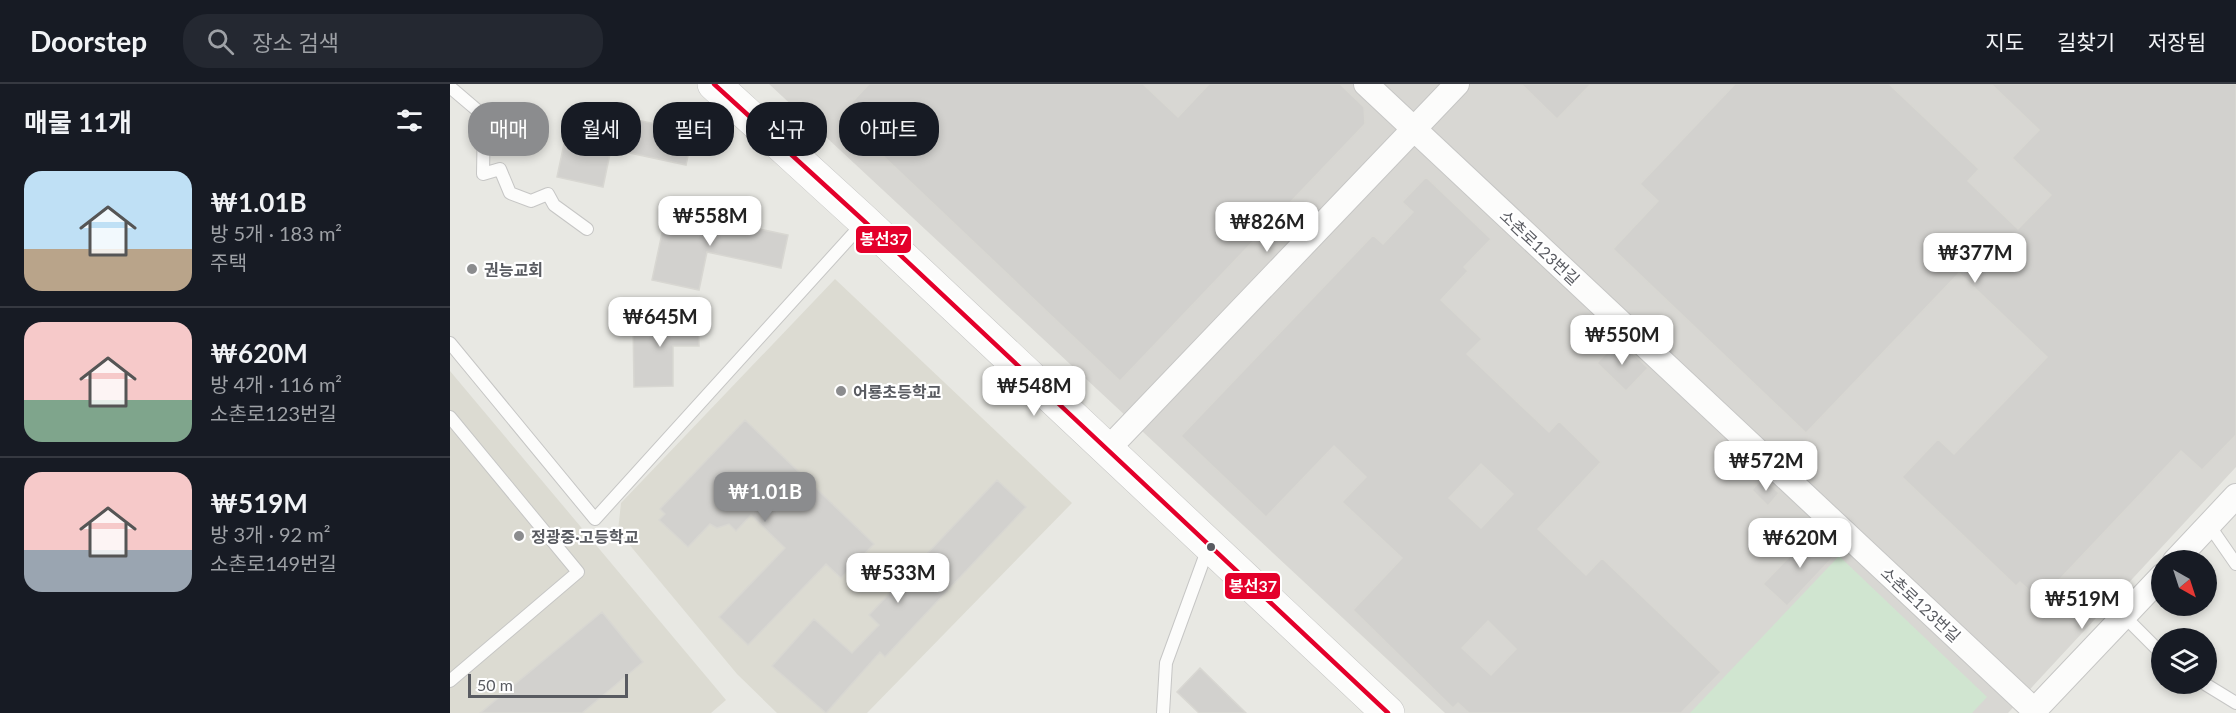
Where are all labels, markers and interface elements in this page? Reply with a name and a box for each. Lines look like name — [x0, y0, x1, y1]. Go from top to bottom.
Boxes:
search box — [183, 14, 603, 68]
text: Doorstep — [30, 24, 147, 58]
icon: search — [204, 25, 237, 58]
text: 장소 검색 — [252, 29, 339, 56]
text: 지도 — [1985, 29, 2024, 54]
text: 길찾기 — [2057, 29, 2115, 54]
text: 저장됨 — [2148, 29, 2206, 54]
chip: 매매 — [468, 102, 549, 156]
chip: 월세 — [561, 102, 641, 156]
chip: 필터 — [653, 102, 734, 156]
chip: 신규 — [746, 102, 827, 156]
chip: 아파트 — [839, 102, 939, 156]
icon: filters — [393, 104, 426, 137]
text: 매물 11개 — [24, 106, 132, 138]
text: ₩1.01B — [210, 186, 307, 218]
icon: home — [72, 195, 144, 267]
pin: ₩558M — [668, 196, 752, 247]
pin: ₩826M — [1225, 202, 1309, 253]
text: ₩558M — [672, 203, 748, 227]
street label: 소촌로123번길 — [1496, 205, 1584, 289]
text: ₩826M — [1229, 209, 1305, 233]
text: 방 5개 · 183 m² — [210, 221, 342, 245]
line badge: 봉선37 — [855, 225, 912, 254]
text: 봉선37 — [860, 229, 908, 248]
pin: ₩377M — [1933, 233, 2017, 284]
text: ₩377M — [1937, 240, 2013, 264]
text: 주택 — [210, 250, 247, 274]
place label: 권능교회 — [484, 260, 543, 279]
marker: 권능교회 — [465, 262, 479, 276]
pin: ₩645M — [618, 297, 702, 348]
text: ₩645M — [622, 304, 698, 328]
pin: ₩550M — [1580, 315, 1664, 366]
text: ₩550M — [1584, 322, 1660, 346]
text: ₩620M — [210, 337, 308, 369]
icon: home — [72, 346, 144, 418]
pin: ₩548M — [992, 366, 1076, 417]
text: 방 4개 · 116 m² — [210, 372, 342, 396]
text: ₩548M — [996, 373, 1072, 397]
place label: 어룡초등학교 — [853, 382, 942, 401]
marker: 어룡초등학교 — [834, 384, 848, 398]
text: 소촌로123번길 — [210, 401, 337, 425]
pin: ₩572M — [1724, 441, 1808, 492]
text: ₩572M — [1728, 448, 1804, 472]
pin: ₩1.01B — [716, 472, 814, 523]
text: ₩1.01B — [728, 479, 802, 503]
text: ₩519M — [210, 487, 308, 519]
icon: home — [72, 496, 144, 568]
pin: ₩620M — [1758, 518, 1842, 569]
text: 방 3개 · 92 m² — [210, 522, 330, 546]
text: ₩620M — [1762, 525, 1838, 549]
place label: 정광중·고등학교 — [531, 527, 639, 546]
marker: 정광중·고등학교 — [512, 529, 526, 543]
unlabelled marker — [1205, 541, 1217, 553]
north arrow — [2151, 550, 2217, 616]
map controls — [2151, 550, 2217, 694]
text: 소촌로149번길 — [210, 551, 337, 575]
pin: ₩533M — [856, 553, 940, 604]
text: ₩533M — [860, 560, 936, 584]
street label: 소촌로123번길 — [1877, 562, 1965, 646]
line badge: 봉선37 — [1224, 572, 1281, 600]
text: 봉선37 — [1229, 576, 1277, 595]
pin: ₩519M — [2040, 579, 2124, 630]
text: ₩519M — [2044, 586, 2120, 610]
button: layers — [2151, 628, 2217, 694]
scale bar — [468, 671, 628, 698]
text: 50 m — [477, 675, 513, 694]

